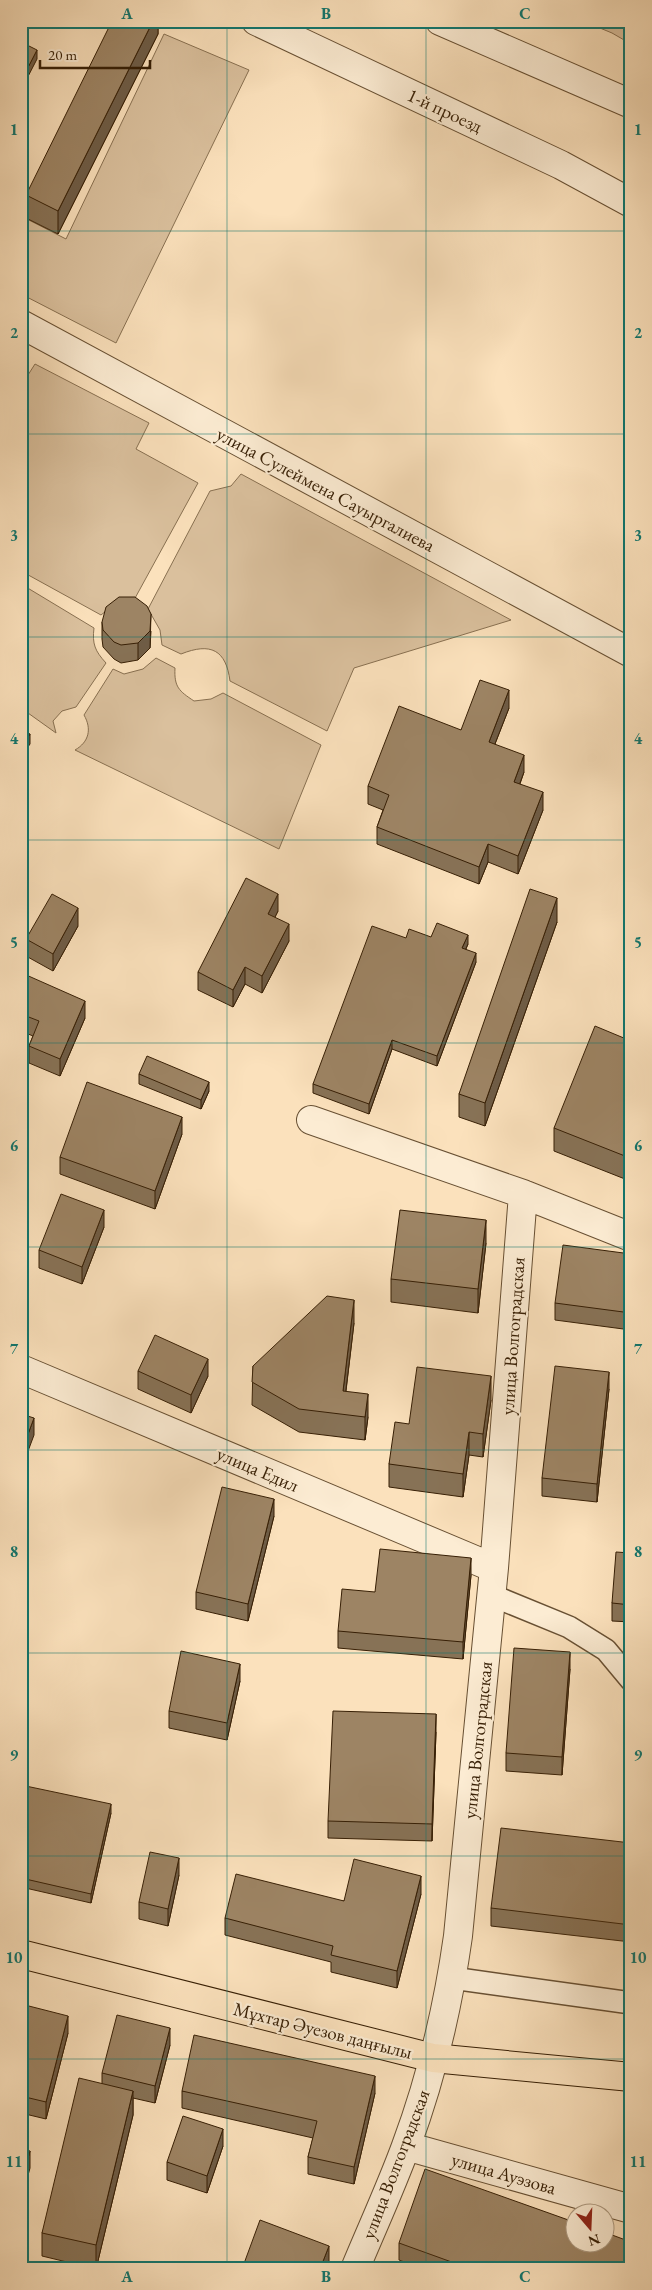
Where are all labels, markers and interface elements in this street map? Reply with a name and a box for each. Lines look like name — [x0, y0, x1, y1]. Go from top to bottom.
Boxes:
text: A — [120, 3, 133, 24]
text: B — [321, 3, 331, 24]
text: C — [519, 3, 531, 24]
scale bar — [40, 38, 150, 70]
text: 20 m — [48, 45, 77, 64]
street label: 1-й проезд — [403, 82, 487, 139]
text: 1 — [10, 119, 18, 140]
text: 1 — [634, 119, 642, 140]
text: 2 — [10, 322, 19, 343]
text: 2 — [634, 322, 643, 343]
street label: улица Сулеймена Сауыргалиева — [212, 421, 440, 558]
text: 3 — [10, 525, 18, 546]
text: 3 — [634, 525, 642, 546]
text: 4 — [10, 728, 19, 749]
text: 4 — [634, 728, 643, 749]
text: 5 — [10, 932, 18, 953]
text: 5 — [634, 932, 642, 953]
text: 6 — [10, 1135, 19, 1156]
text: 6 — [634, 1135, 643, 1156]
street label: улица Волгоградская — [495, 1256, 531, 1416]
text: 7 — [10, 1338, 19, 1359]
text: 7 — [634, 1338, 643, 1359]
street label: улица Едил — [213, 1441, 303, 1498]
text: 8 — [10, 1541, 18, 1562]
text: 8 — [634, 1541, 642, 1562]
street label: улица Волгоградская — [457, 1660, 498, 1820]
text: 9 — [10, 1744, 19, 1765]
text: 9 — [634, 1744, 643, 1765]
text: 10 — [6, 1947, 23, 1968]
text: 10 — [630, 1947, 647, 1968]
street label: Мұхтар Әуезов даңғылы — [231, 1996, 415, 2065]
street label: улица Волгоградская — [355, 2085, 436, 2243]
street label: улица Ауэзова — [449, 2147, 560, 2200]
text: 11 — [6, 2151, 22, 2172]
text: 11 — [630, 2151, 646, 2172]
north arrow — [564, 2202, 614, 2252]
text: N — [585, 2230, 603, 2251]
text: A — [120, 2266, 133, 2287]
text: B — [321, 2266, 331, 2287]
text: C — [519, 2266, 531, 2287]

